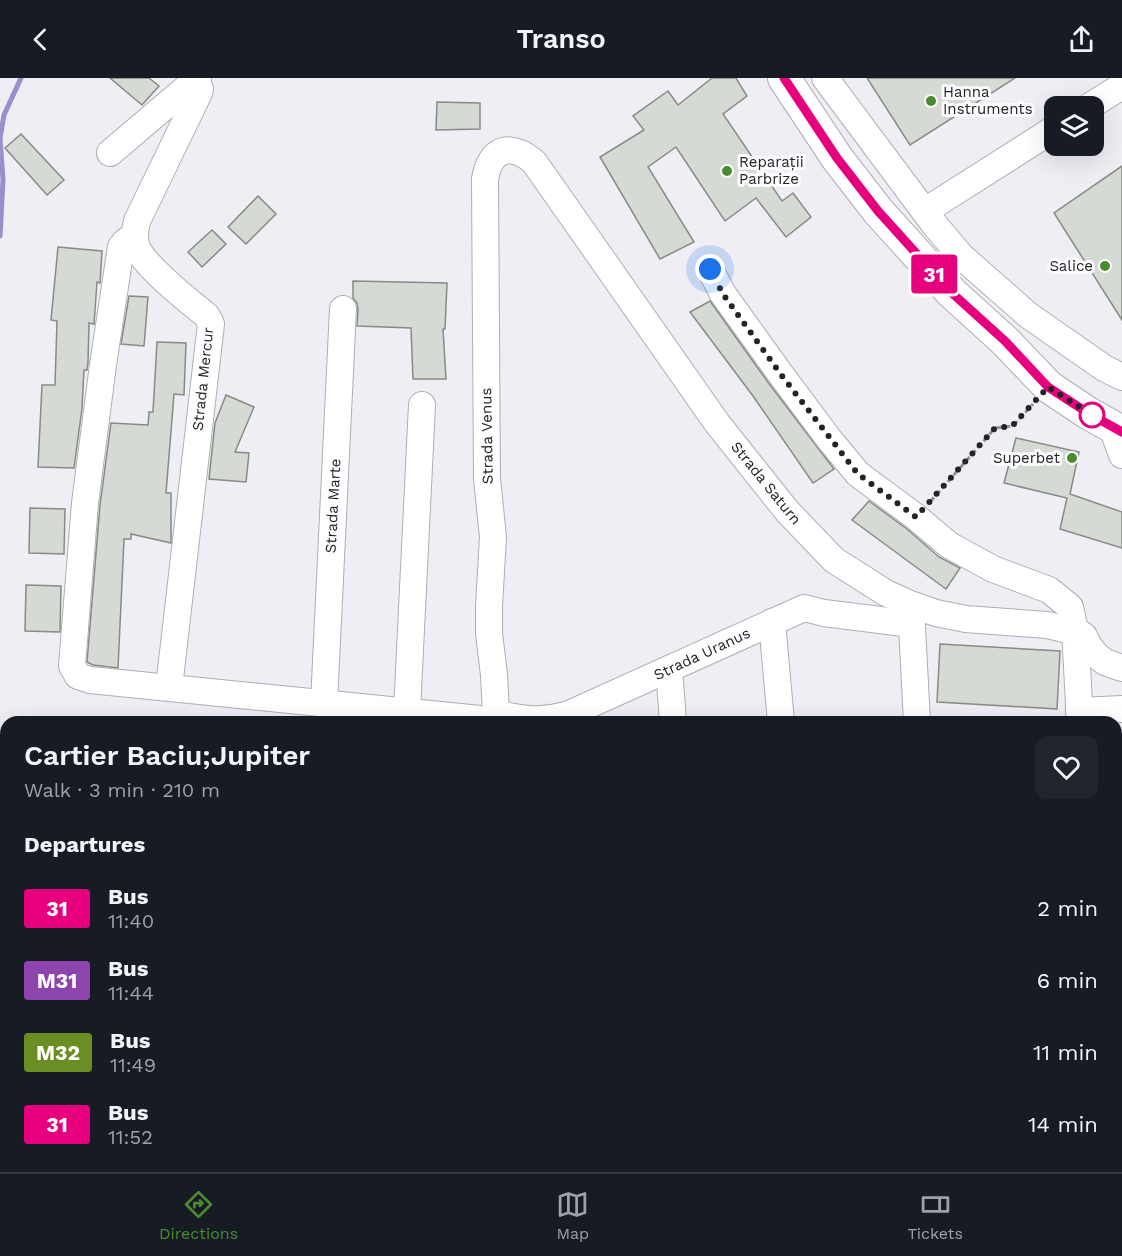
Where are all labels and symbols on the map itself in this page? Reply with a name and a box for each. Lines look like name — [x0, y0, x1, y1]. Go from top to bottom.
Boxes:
place label: Hanna Instruments — [943, 83, 1033, 118]
marker: Hanna Instruments — [924, 94, 938, 108]
place label: Reparații Parbrize — [739, 153, 804, 188]
marker: Reparații Parbrize — [720, 164, 734, 178]
your location — [695, 254, 725, 284]
line badge: 31 — [907, 254, 961, 294]
place label: Salice — [1049, 257, 1093, 275]
marker: Salice — [1098, 259, 1112, 273]
street label: Strada Mercur — [189, 326, 217, 432]
street label: Strada Venus — [477, 387, 497, 484]
unlabelled marker — [1079, 402, 1105, 428]
street label: Strada Saturn — [727, 438, 805, 528]
place label: Superbet — [993, 449, 1061, 467]
marker: Superbet — [1065, 451, 1079, 465]
street label: Strada Marte — [322, 458, 344, 554]
street label: Strada Uranus — [651, 624, 753, 684]

